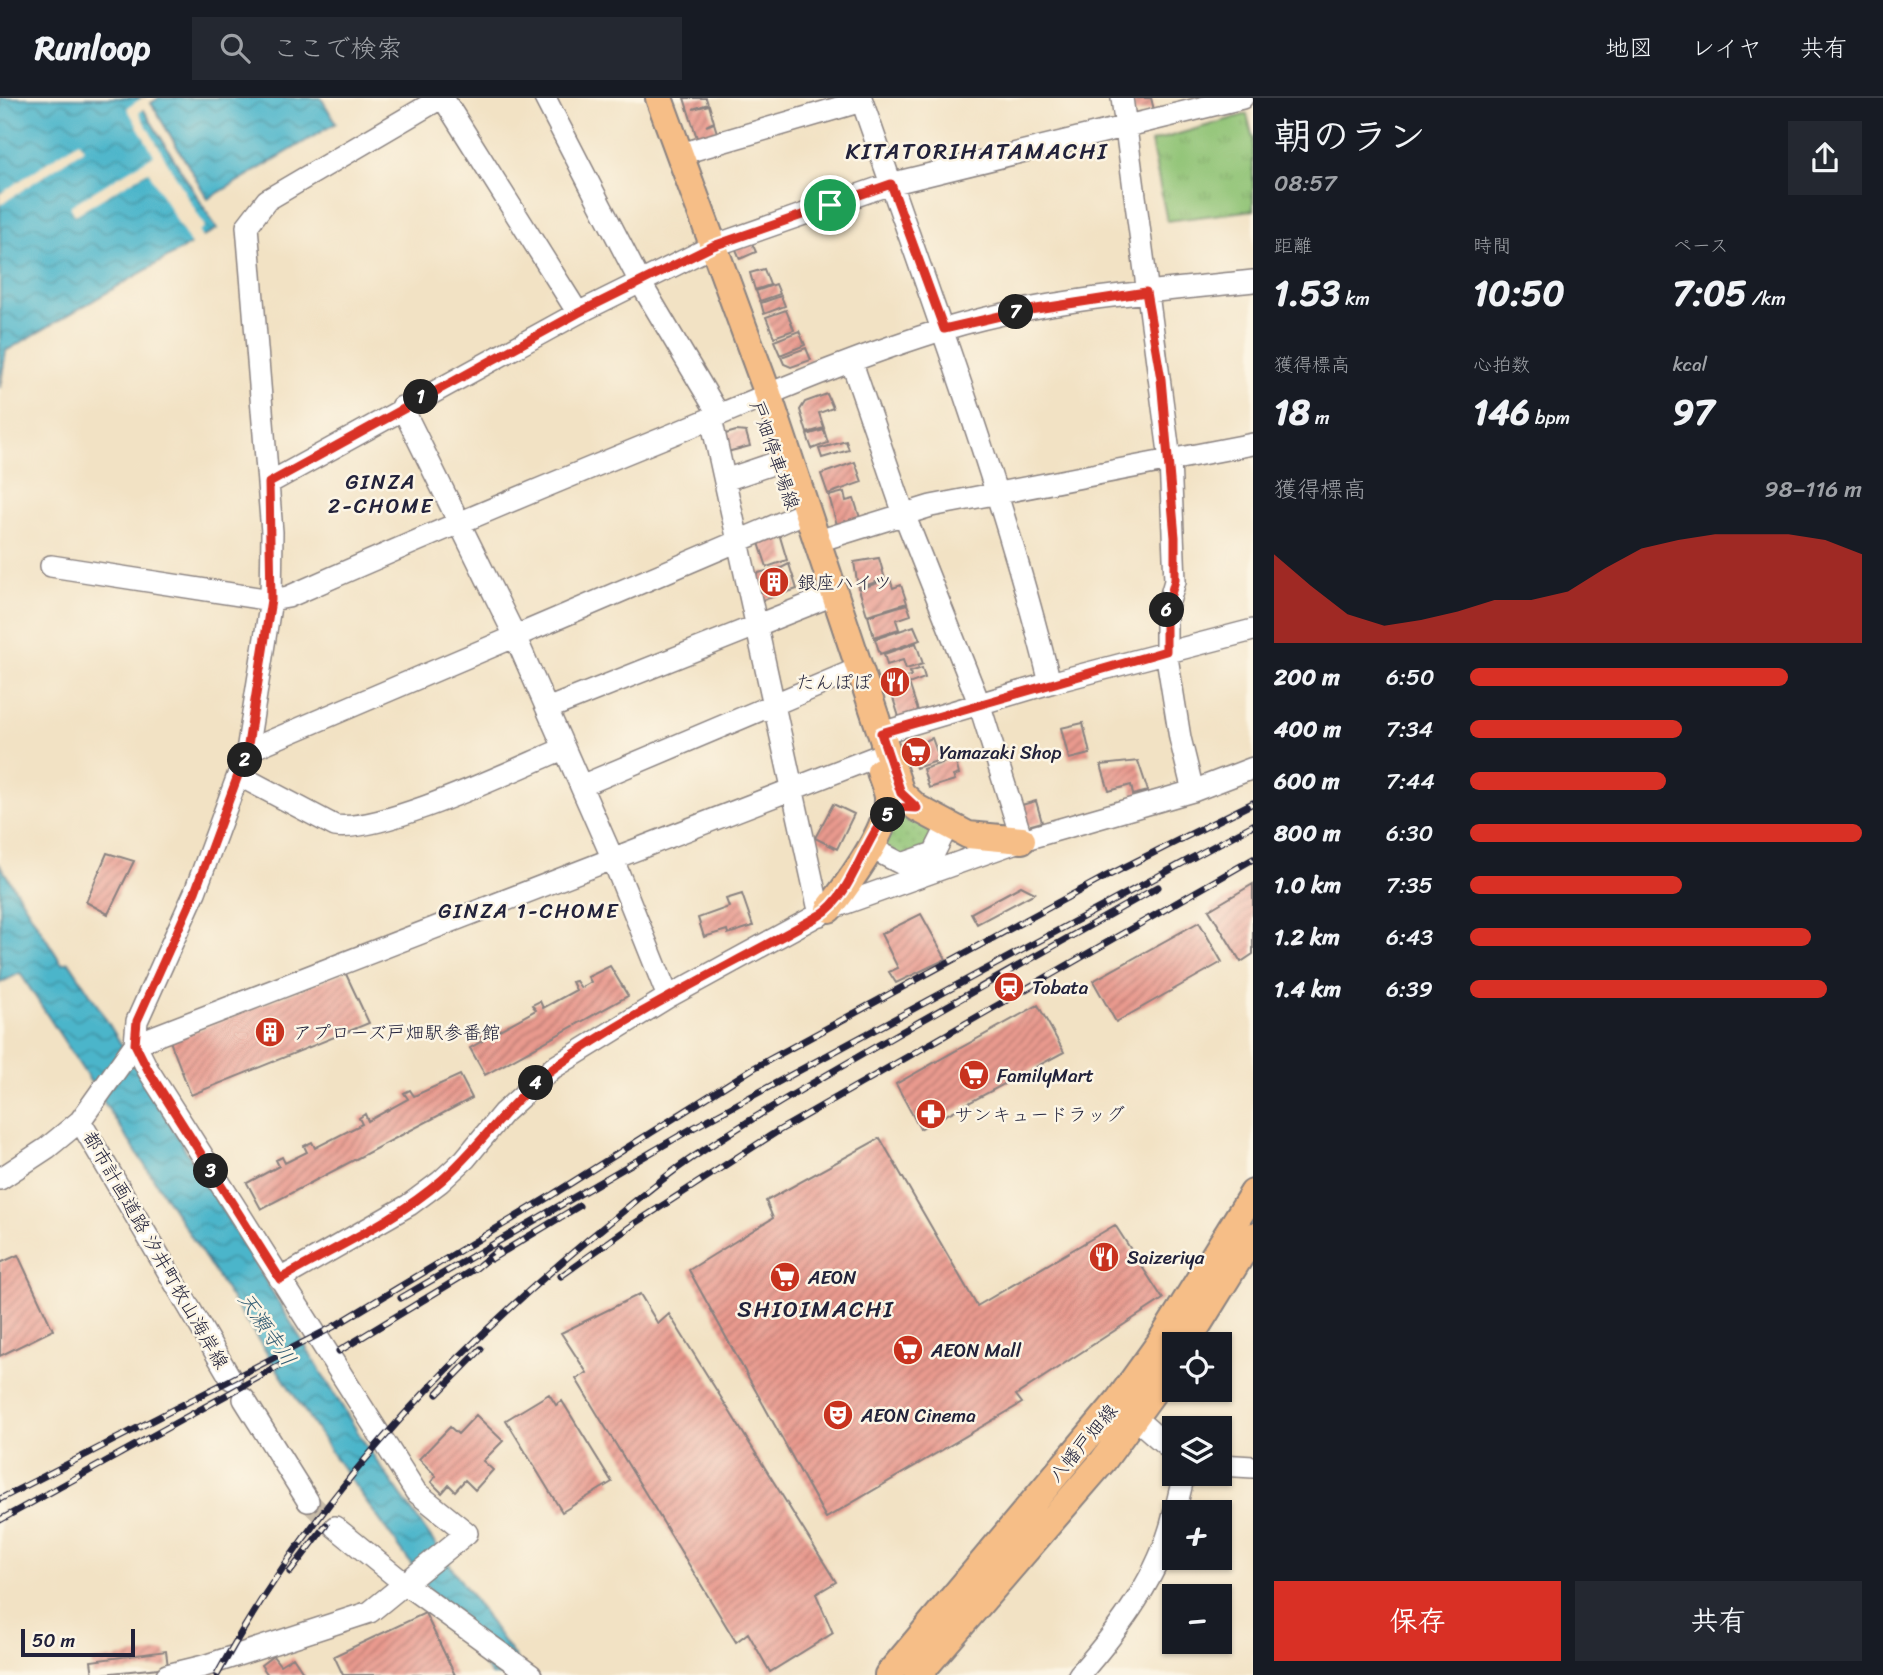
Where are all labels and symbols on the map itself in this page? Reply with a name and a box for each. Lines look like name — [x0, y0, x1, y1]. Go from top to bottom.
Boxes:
district label: KITATORIHATAMACHI — [845, 131, 1109, 172]
pin — [800, 175, 860, 235]
pin: 7 — [998, 294, 1034, 330]
pin: 1 — [404, 380, 438, 414]
street label: 戸畑停車場線 — [741, 396, 809, 514]
district label: GINZA 2-CHOME — [328, 463, 434, 525]
building icon: 銀座ハイツ — [757, 565, 791, 599]
place label: 銀座ハイツ — [797, 566, 892, 599]
pin: 6 — [1150, 592, 1184, 628]
restaurant icon: たんぽぽ — [878, 665, 912, 699]
place label: たんぽぽ — [796, 666, 872, 699]
supermarket icon: Yamazaki Shop — [899, 735, 933, 769]
place label: Yamazaki Shop — [939, 736, 1062, 769]
pin: 2 — [228, 742, 262, 778]
pin: 5 — [870, 798, 906, 832]
district label: GINZA 1-CHOME — [438, 892, 620, 930]
station icon: Tobata — [992, 970, 1026, 1004]
place label: Tobata — [1032, 971, 1089, 1004]
building icon: アプローズ戸畑駅参番館 — [253, 1015, 287, 1049]
place label: アプローズ戸畑駅参番館 — [293, 1016, 500, 1049]
supermarket icon: FamilyMart — [957, 1058, 991, 1092]
place label: FamilyMart — [997, 1059, 1094, 1092]
pin: 4 — [518, 1066, 554, 1100]
pharmacy icon: サンキュードラッグ — [914, 1097, 948, 1131]
place label: サンキュードラッグ — [954, 1098, 1125, 1131]
street label: 都市計画道路 汐井町牧山海岸線 — [74, 1124, 238, 1376]
pin: 3 — [194, 1154, 228, 1188]
restaurant icon: Saizeriya — [1087, 1240, 1121, 1274]
place label: Saizeriya — [1127, 1241, 1205, 1274]
supermarket icon: AEON — [768, 1260, 802, 1294]
place label: AEON — [807, 1261, 857, 1294]
water label: 天瀬寺川 — [227, 1284, 307, 1374]
district label: SHIOIMACHI — [737, 1289, 895, 1330]
supermarket icon: AEON Mall — [891, 1333, 925, 1367]
place label: AEON Mall — [930, 1334, 1022, 1367]
street label: 八幡戸畑線 — [1040, 1396, 1126, 1490]
theatre icon: AEON Cinema — [821, 1398, 855, 1432]
place label: AEON Cinema — [860, 1399, 976, 1432]
scale bar — [21, 1626, 135, 1658]

